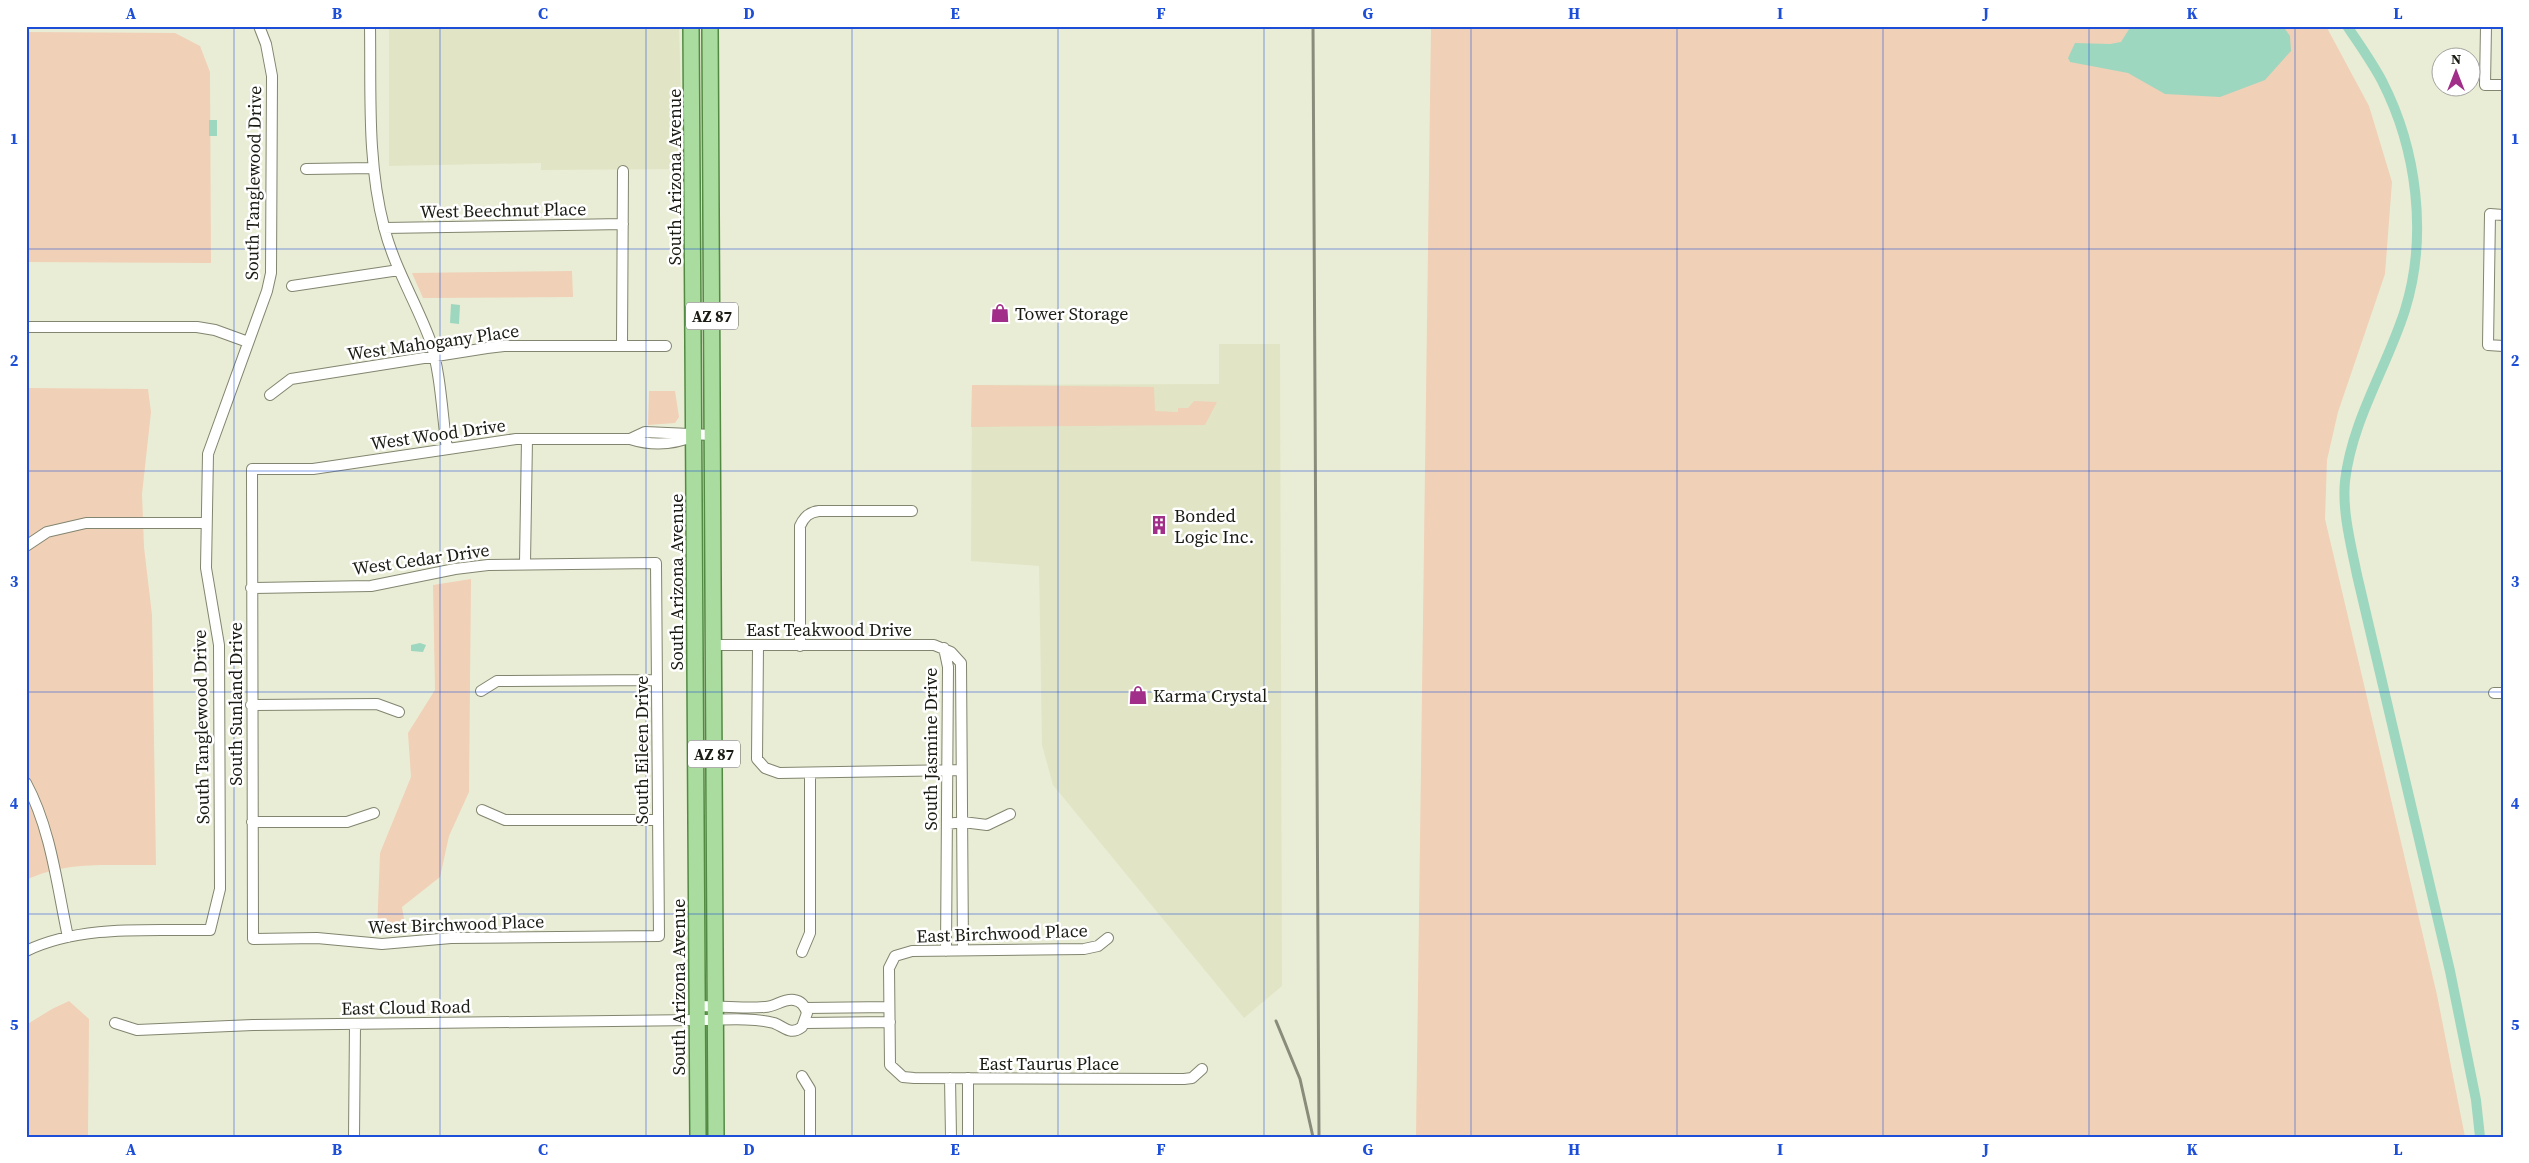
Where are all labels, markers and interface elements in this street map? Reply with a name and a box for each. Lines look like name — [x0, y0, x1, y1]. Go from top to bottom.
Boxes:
text: A — [126, 2, 137, 24]
text: B — [332, 2, 343, 24]
text: C — [538, 2, 548, 24]
text: D — [743, 2, 755, 24]
text: E — [950, 2, 960, 24]
text: F — [1156, 2, 1166, 24]
text: G — [1363, 2, 1374, 24]
text: H — [1568, 2, 1580, 24]
text: I — [1777, 2, 1783, 24]
text: J — [1982, 2, 1989, 24]
text: K — [2186, 2, 2198, 24]
text: L — [2393, 2, 2403, 24]
north arrow — [2432, 48, 2482, 98]
text: N — [2451, 49, 2461, 69]
street label: South Tanglewood Drive — [239, 86, 267, 280]
street label: South Arizona Avenue — [662, 89, 687, 265]
text: 1 — [10, 127, 18, 149]
text: 1 — [2511, 127, 2519, 149]
street label: West Beechnut Place — [420, 196, 586, 224]
place label: Tower Storage — [1015, 301, 1128, 326]
road number: AZ 87 — [686, 302, 738, 330]
shop icon: Tower Storage — [989, 302, 1011, 324]
street label: West Mahogany Place — [345, 318, 521, 366]
text: 2 — [10, 349, 19, 371]
text: 2 — [2511, 349, 2520, 371]
street label: West Wood Drive — [369, 412, 507, 456]
street label: South Arizona Avenue — [664, 494, 689, 670]
place label: Bonded Logic Inc. — [1174, 503, 1254, 549]
building icon: Bonded Logic Inc. — [1148, 514, 1170, 536]
street label: West Cedar Drive — [351, 537, 491, 581]
text: 3 — [10, 570, 19, 592]
text: 3 — [2511, 570, 2520, 592]
street label: East Teakwood Drive — [746, 617, 912, 642]
street label: South Sunland Drive — [223, 622, 248, 786]
street label: South Tanglewood Drive — [187, 630, 215, 824]
street label: South Jasmine Drive — [918, 668, 943, 830]
street label: South Eileen Drive — [629, 676, 654, 824]
place label: Karma Crystal — [1153, 683, 1267, 708]
shop icon: Karma Crystal — [1127, 684, 1149, 706]
road number: AZ 87 — [688, 741, 740, 768]
text: 4 — [10, 792, 19, 814]
text: 4 — [2511, 792, 2520, 814]
street label: South Arizona Avenue — [666, 899, 691, 1075]
street label: West Birchwood Place — [367, 908, 545, 940]
street label: East Birchwood Place — [916, 918, 1088, 948]
street label: East Cloud Road — [341, 993, 471, 1021]
text: 5 — [10, 1013, 19, 1035]
text: 5 — [2511, 1013, 2520, 1035]
street label: East Taurus Place — [979, 1051, 1119, 1076]
text: A — [126, 1138, 137, 1160]
text: B — [332, 1138, 343, 1160]
text: C — [538, 1138, 548, 1160]
text: D — [743, 1138, 755, 1160]
text: E — [950, 1138, 960, 1160]
text: F — [1156, 1138, 1166, 1160]
text: G — [1363, 1138, 1374, 1160]
text: H — [1568, 1138, 1580, 1160]
text: I — [1777, 1138, 1783, 1160]
text: J — [1982, 1138, 1989, 1160]
text: K — [2186, 1138, 2198, 1160]
text: L — [2393, 1138, 2403, 1160]

